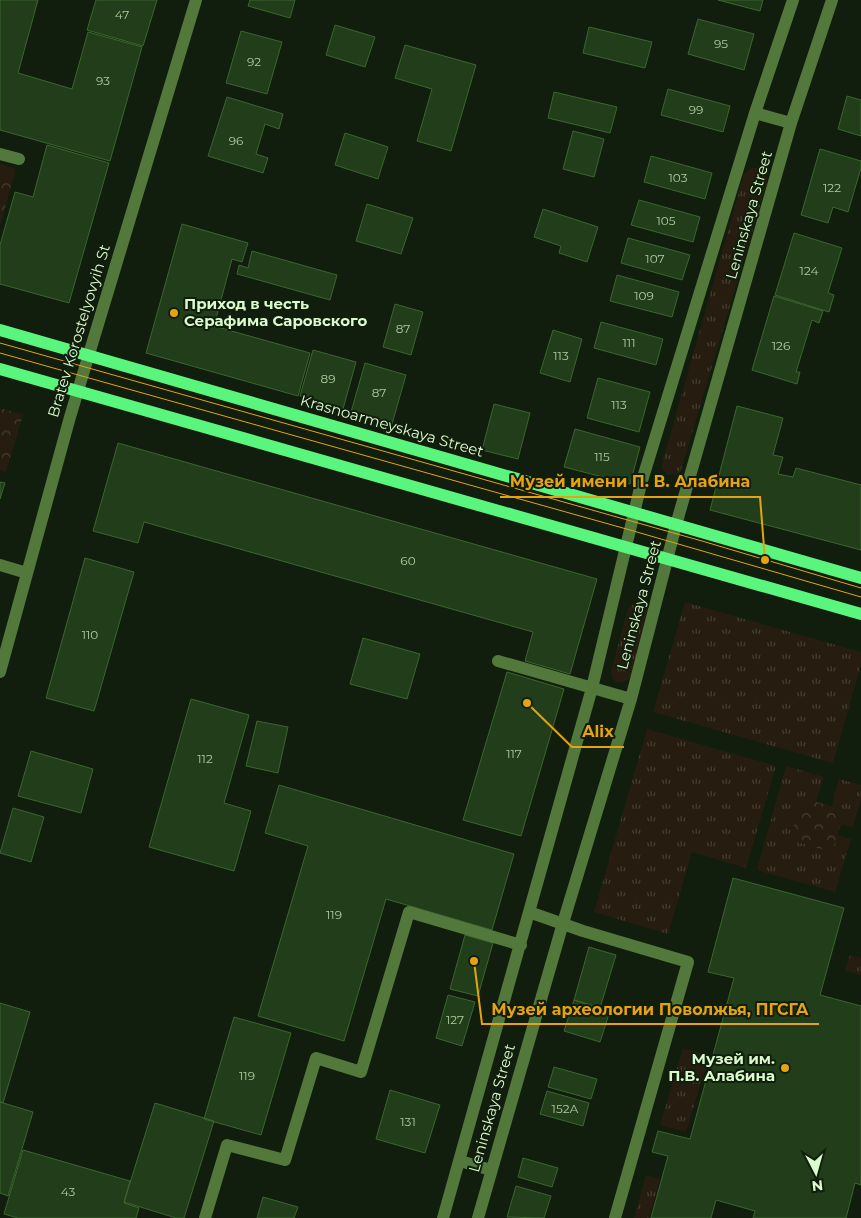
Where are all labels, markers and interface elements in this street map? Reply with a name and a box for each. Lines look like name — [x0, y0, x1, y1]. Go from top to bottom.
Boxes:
house number: 47 — [115, 7, 129, 22]
house number: 95 — [714, 36, 728, 51]
house number: 92 — [247, 54, 261, 69]
house number: 93 — [96, 73, 110, 88]
house number: 99 — [689, 102, 703, 117]
house number: 96 — [229, 133, 243, 148]
street label: Leninskaya Street — [721, 148, 776, 281]
house number: 103 — [669, 170, 688, 185]
house number: 122 — [823, 180, 841, 195]
house number: 105 — [656, 213, 676, 228]
street label: Bratev Korostelyovyih St — [43, 242, 114, 420]
house number: 107 — [645, 251, 665, 266]
house number: 124 — [800, 263, 818, 278]
house number: 109 — [634, 288, 654, 303]
place label: Приход в честь Серафима Саровского — [184, 294, 367, 330]
marker: Приход в честь Серафима Саровского — [168, 307, 180, 319]
house number: 87 — [396, 321, 410, 336]
house number: 111 — [623, 335, 636, 350]
house number: 126 — [772, 338, 790, 353]
house number: 113 — [553, 348, 569, 363]
house number: 89 — [321, 371, 335, 386]
house number: 87 — [372, 385, 386, 400]
street label: Krasnoarmeyskaya Street — [298, 390, 486, 461]
house number: 113 — [611, 397, 627, 412]
house number: 115 — [594, 449, 610, 464]
callout: Музей имени П. В. Алабина — [500, 466, 760, 497]
text: Музей имени П. В. Алабина — [510, 472, 750, 491]
street label: Leninskaya Street — [612, 538, 665, 671]
house number: 60 — [400, 553, 416, 568]
house number: 110 — [82, 627, 98, 642]
callout: Alix — [572, 716, 624, 747]
text: Alix — [581, 722, 614, 741]
house number: 117 — [506, 746, 522, 761]
house number: 112 — [197, 751, 213, 766]
house number: 119 — [326, 907, 342, 922]
callout: Музей археологии Поволжья, ПГСГА — [482, 993, 819, 1024]
text: Музей археологии Поволжья, ПГСГА — [491, 1000, 809, 1019]
house number: 127 — [446, 1012, 464, 1027]
street label: Leninskaya Street — [464, 1041, 519, 1174]
place label: Музей им. П.В. Алабина — [668, 1049, 775, 1085]
marker: Музей им. П.В. Алабина — [779, 1062, 791, 1074]
house number: 119 — [239, 1068, 255, 1083]
house number: 152А — [552, 1101, 578, 1116]
house number: 131 — [400, 1114, 416, 1129]
north arrow — [791, 1148, 841, 1198]
text: N — [811, 1176, 824, 1195]
house number: 43 — [61, 1184, 75, 1199]

